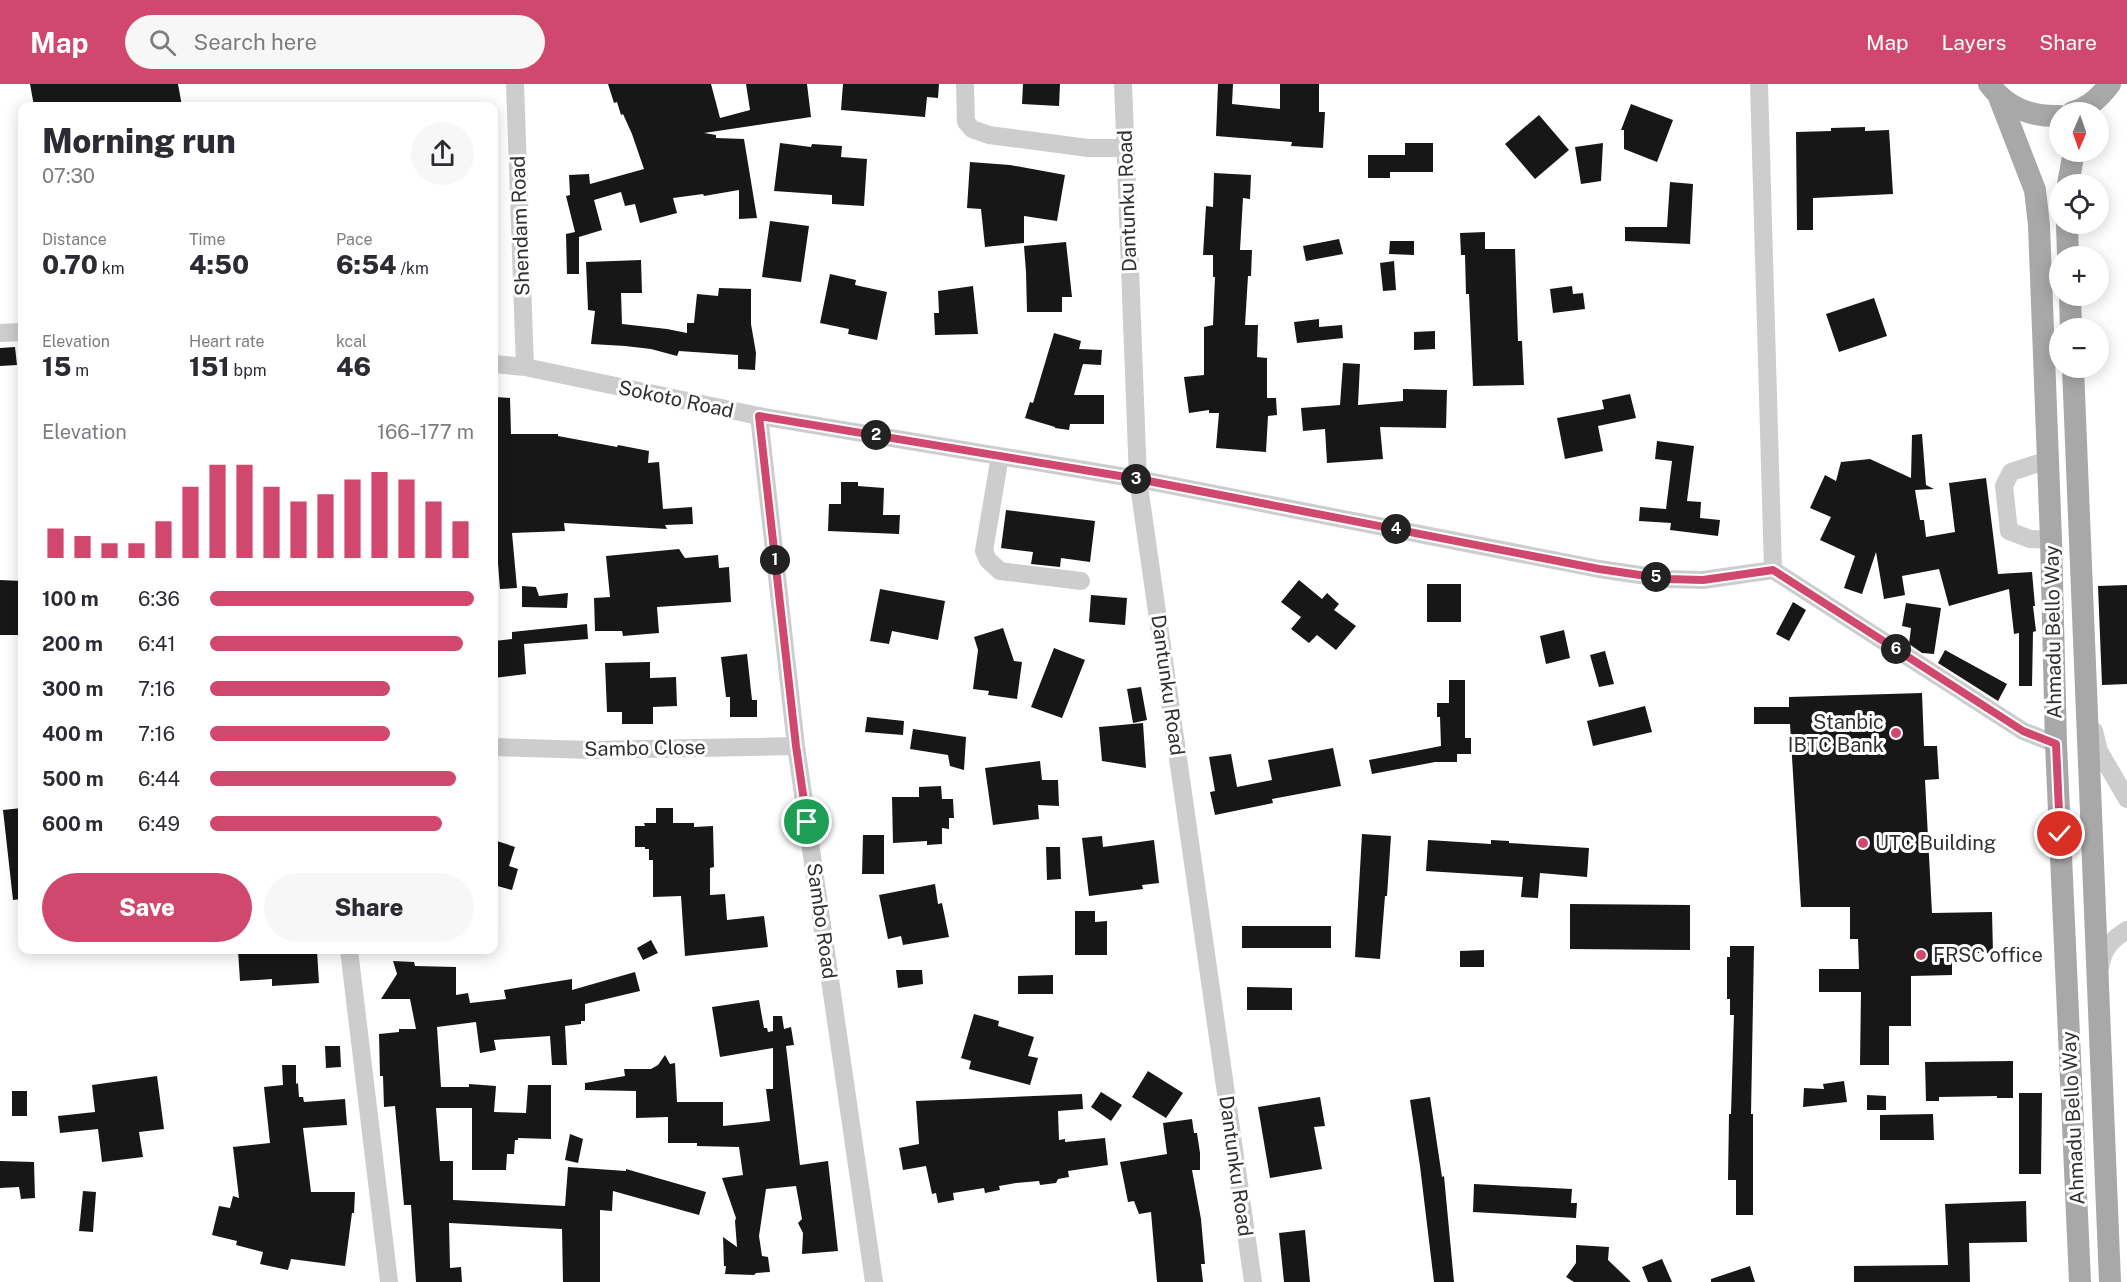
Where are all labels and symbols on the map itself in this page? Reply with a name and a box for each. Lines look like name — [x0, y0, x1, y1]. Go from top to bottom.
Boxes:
north arrow — [2049, 102, 2109, 162]
street label: Dantunku Road — [1113, 130, 1141, 272]
street label: Shendam Road — [506, 155, 534, 297]
street label: Sokoto Road — [616, 375, 736, 423]
pin: 2 — [861, 420, 891, 450]
pin: 3 — [1121, 464, 1151, 494]
pin: 4 — [1381, 514, 1411, 544]
pin: 1 — [760, 545, 790, 575]
street label: Ahmadu Bello Way — [2039, 545, 2067, 719]
pin: 5 — [1641, 562, 1671, 592]
street label: Dantunku Road — [1146, 613, 1190, 757]
pin: 6 — [1881, 634, 1911, 664]
place label: Stanbic IBTC Bank — [1788, 710, 1884, 757]
marker: Stanbic IBTC Bank — [1889, 726, 1903, 740]
street label: Sambo Close — [584, 735, 706, 761]
pin — [781, 796, 832, 847]
pin — [2034, 808, 2085, 859]
place label: UTC Building — [1875, 831, 1996, 855]
marker: UTC Building — [1856, 836, 1870, 850]
street label: Sambo Road — [802, 861, 842, 981]
place label: FRSC office — [1933, 943, 2043, 967]
marker: FRSC office — [1914, 948, 1928, 962]
street label: Ahmadu Bello Way — [2056, 1030, 2090, 1205]
street label: Dantunku Road — [1214, 1094, 1258, 1238]

